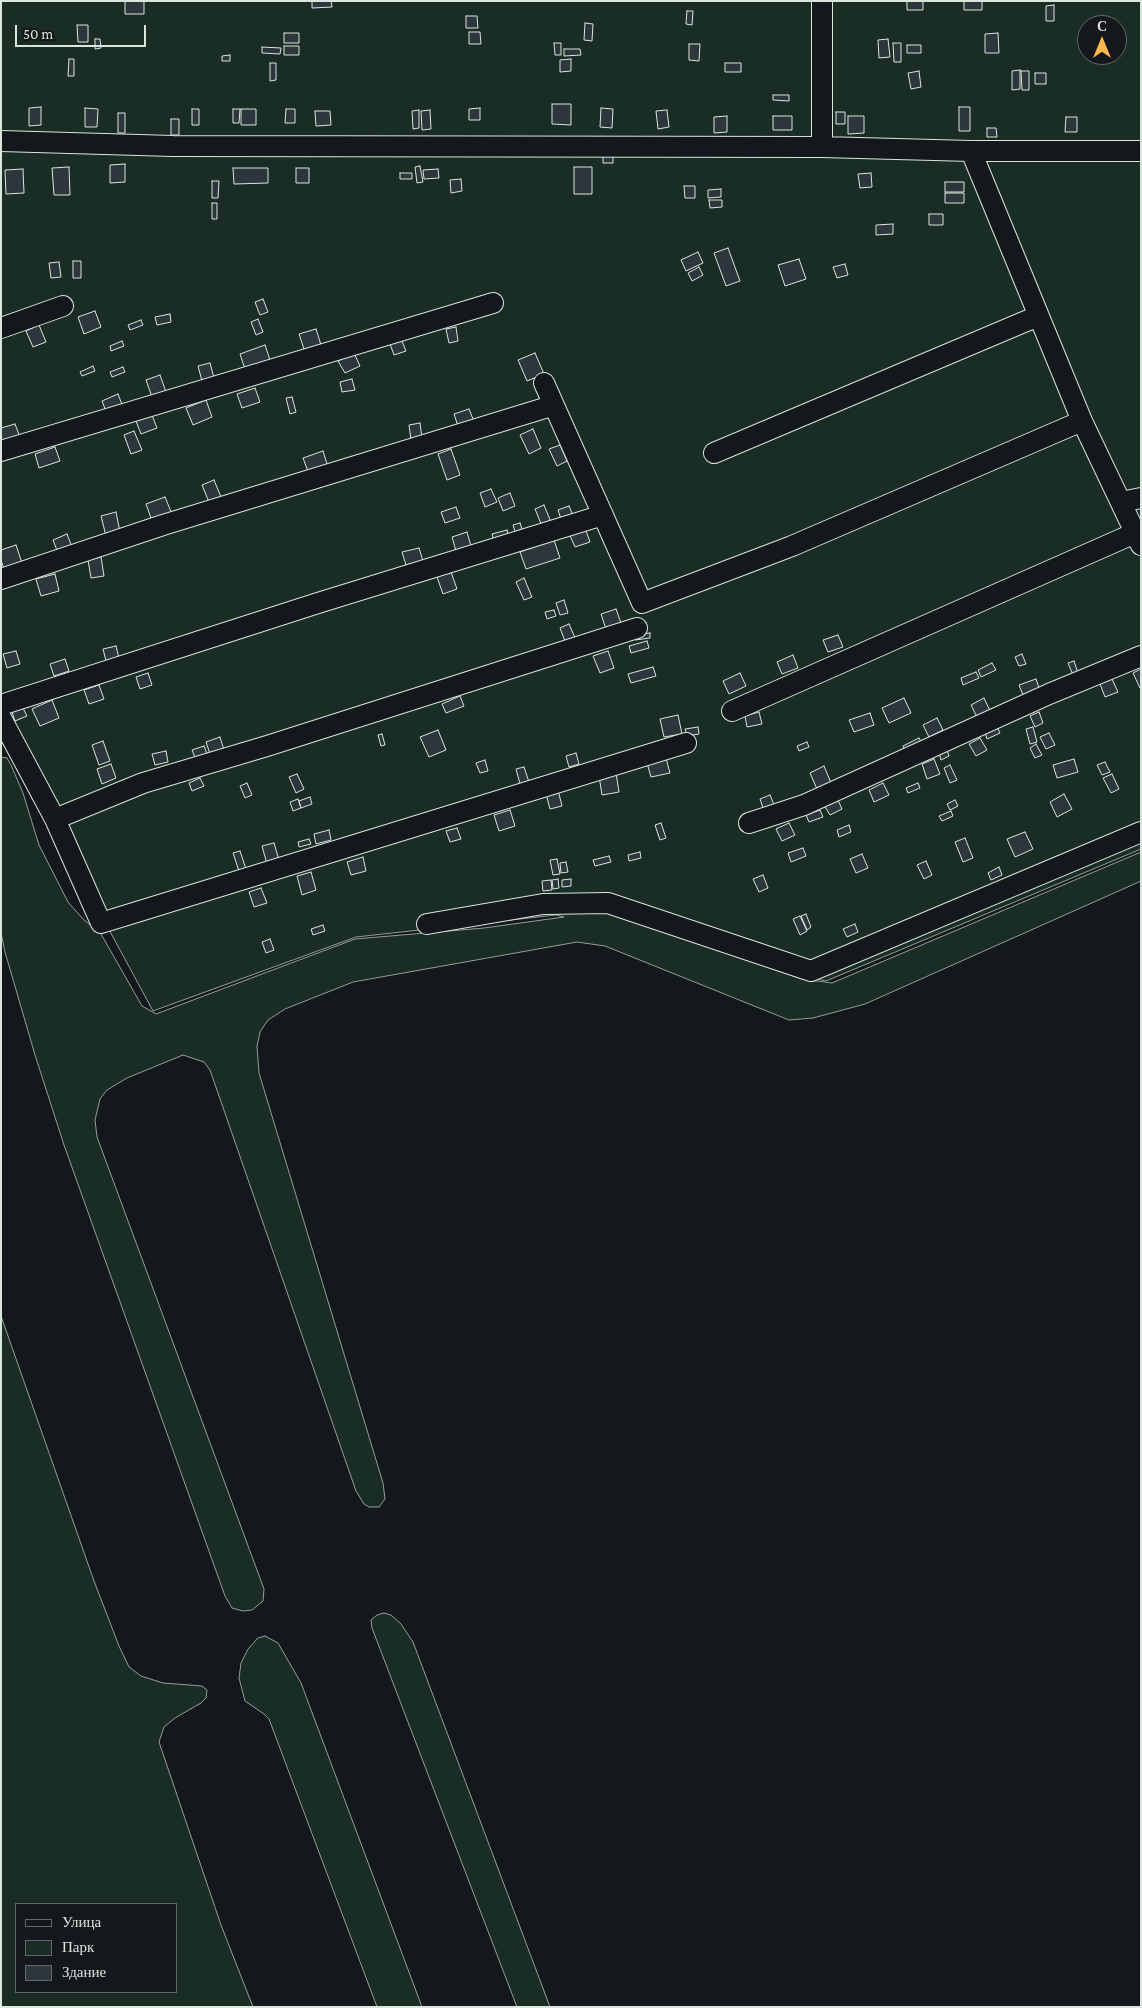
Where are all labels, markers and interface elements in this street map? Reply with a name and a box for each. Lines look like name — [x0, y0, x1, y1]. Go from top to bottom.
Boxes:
scale bar — [18, 15, 149, 47]
north arrow — [1077, 15, 1127, 65]
text: С — [1097, 18, 1107, 34]
text: 50 m — [23, 26, 53, 42]
legend — [15, 1903, 178, 1993]
text: Улица — [62, 1914, 101, 1930]
text: Парк — [62, 1939, 94, 1955]
text: Здание — [62, 1964, 106, 1980]

